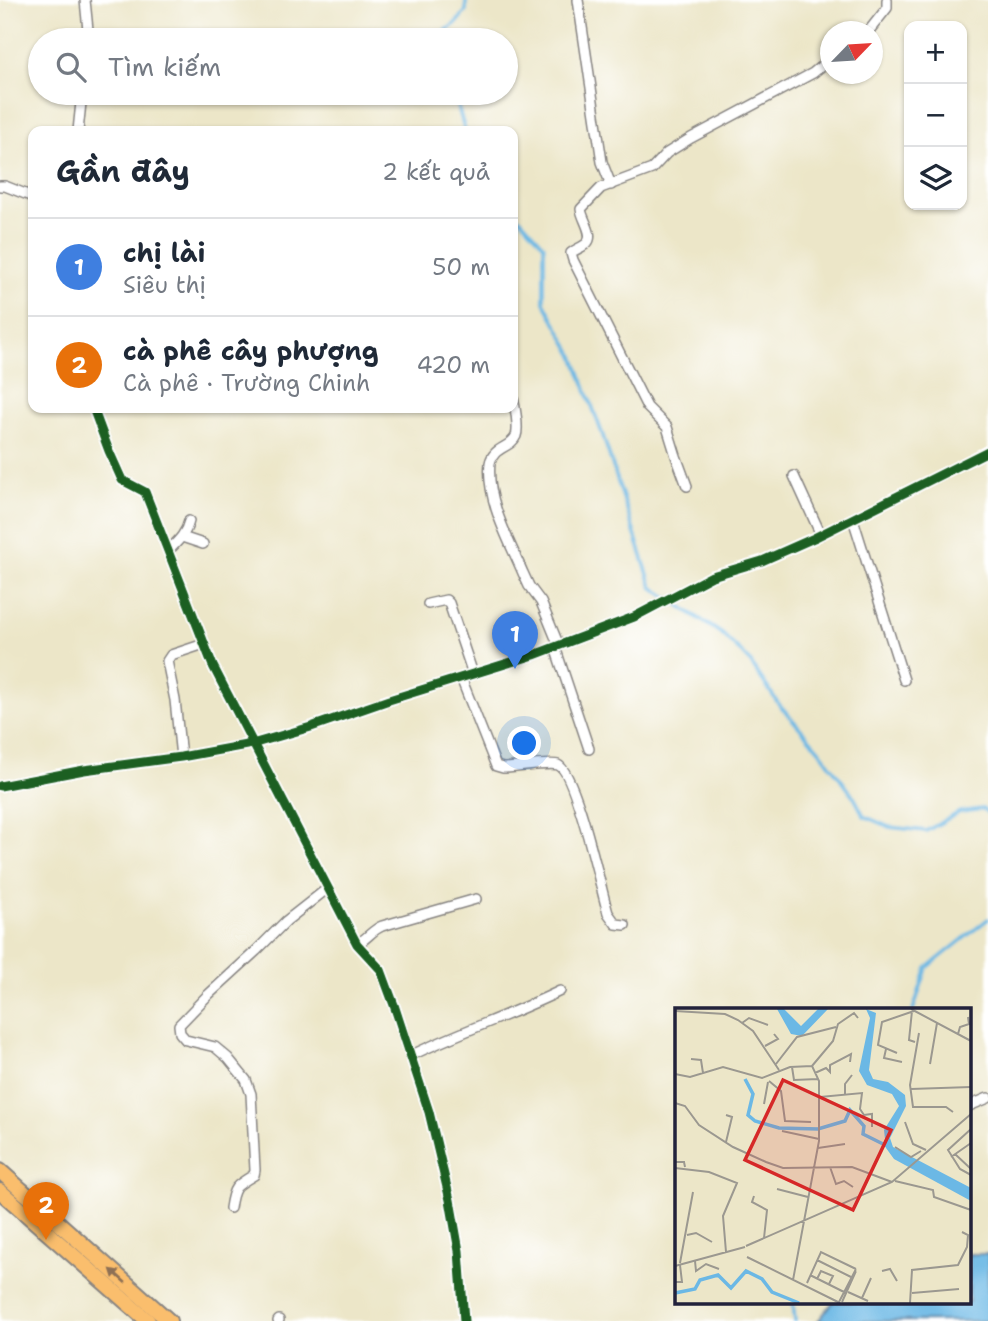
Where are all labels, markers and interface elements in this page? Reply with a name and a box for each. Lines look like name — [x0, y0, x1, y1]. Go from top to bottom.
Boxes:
north arrow — [820, 21, 883, 84]
map controls — [904, 21, 967, 210]
button: + — [904, 21, 967, 84]
search box — [28, 28, 518, 105]
icon: search — [52, 48, 90, 86]
text: Tìm kiếm — [108, 49, 221, 84]
button: − — [904, 84, 967, 147]
button: layers — [904, 147, 967, 210]
text: Gần đây — [56, 151, 190, 192]
text: 2 kết quả — [382, 157, 490, 187]
text: chị lài — [123, 235, 205, 270]
text: 1 — [74, 252, 84, 282]
text: 50 m — [432, 252, 490, 282]
text: Siêu thị — [123, 270, 206, 300]
text: cà phê cây phượng — [123, 333, 379, 368]
text: 2 — [71, 350, 87, 380]
text: 420 m — [416, 350, 490, 380]
text: Cà phê · Trường Chinh — [123, 368, 371, 398]
pin: 1 — [492, 611, 538, 669]
your location — [507, 726, 541, 760]
inset map — [675, 1008, 970, 1304]
pin: 2 — [23, 1182, 69, 1240]
one-way arrow — [110, 1269, 127, 1284]

